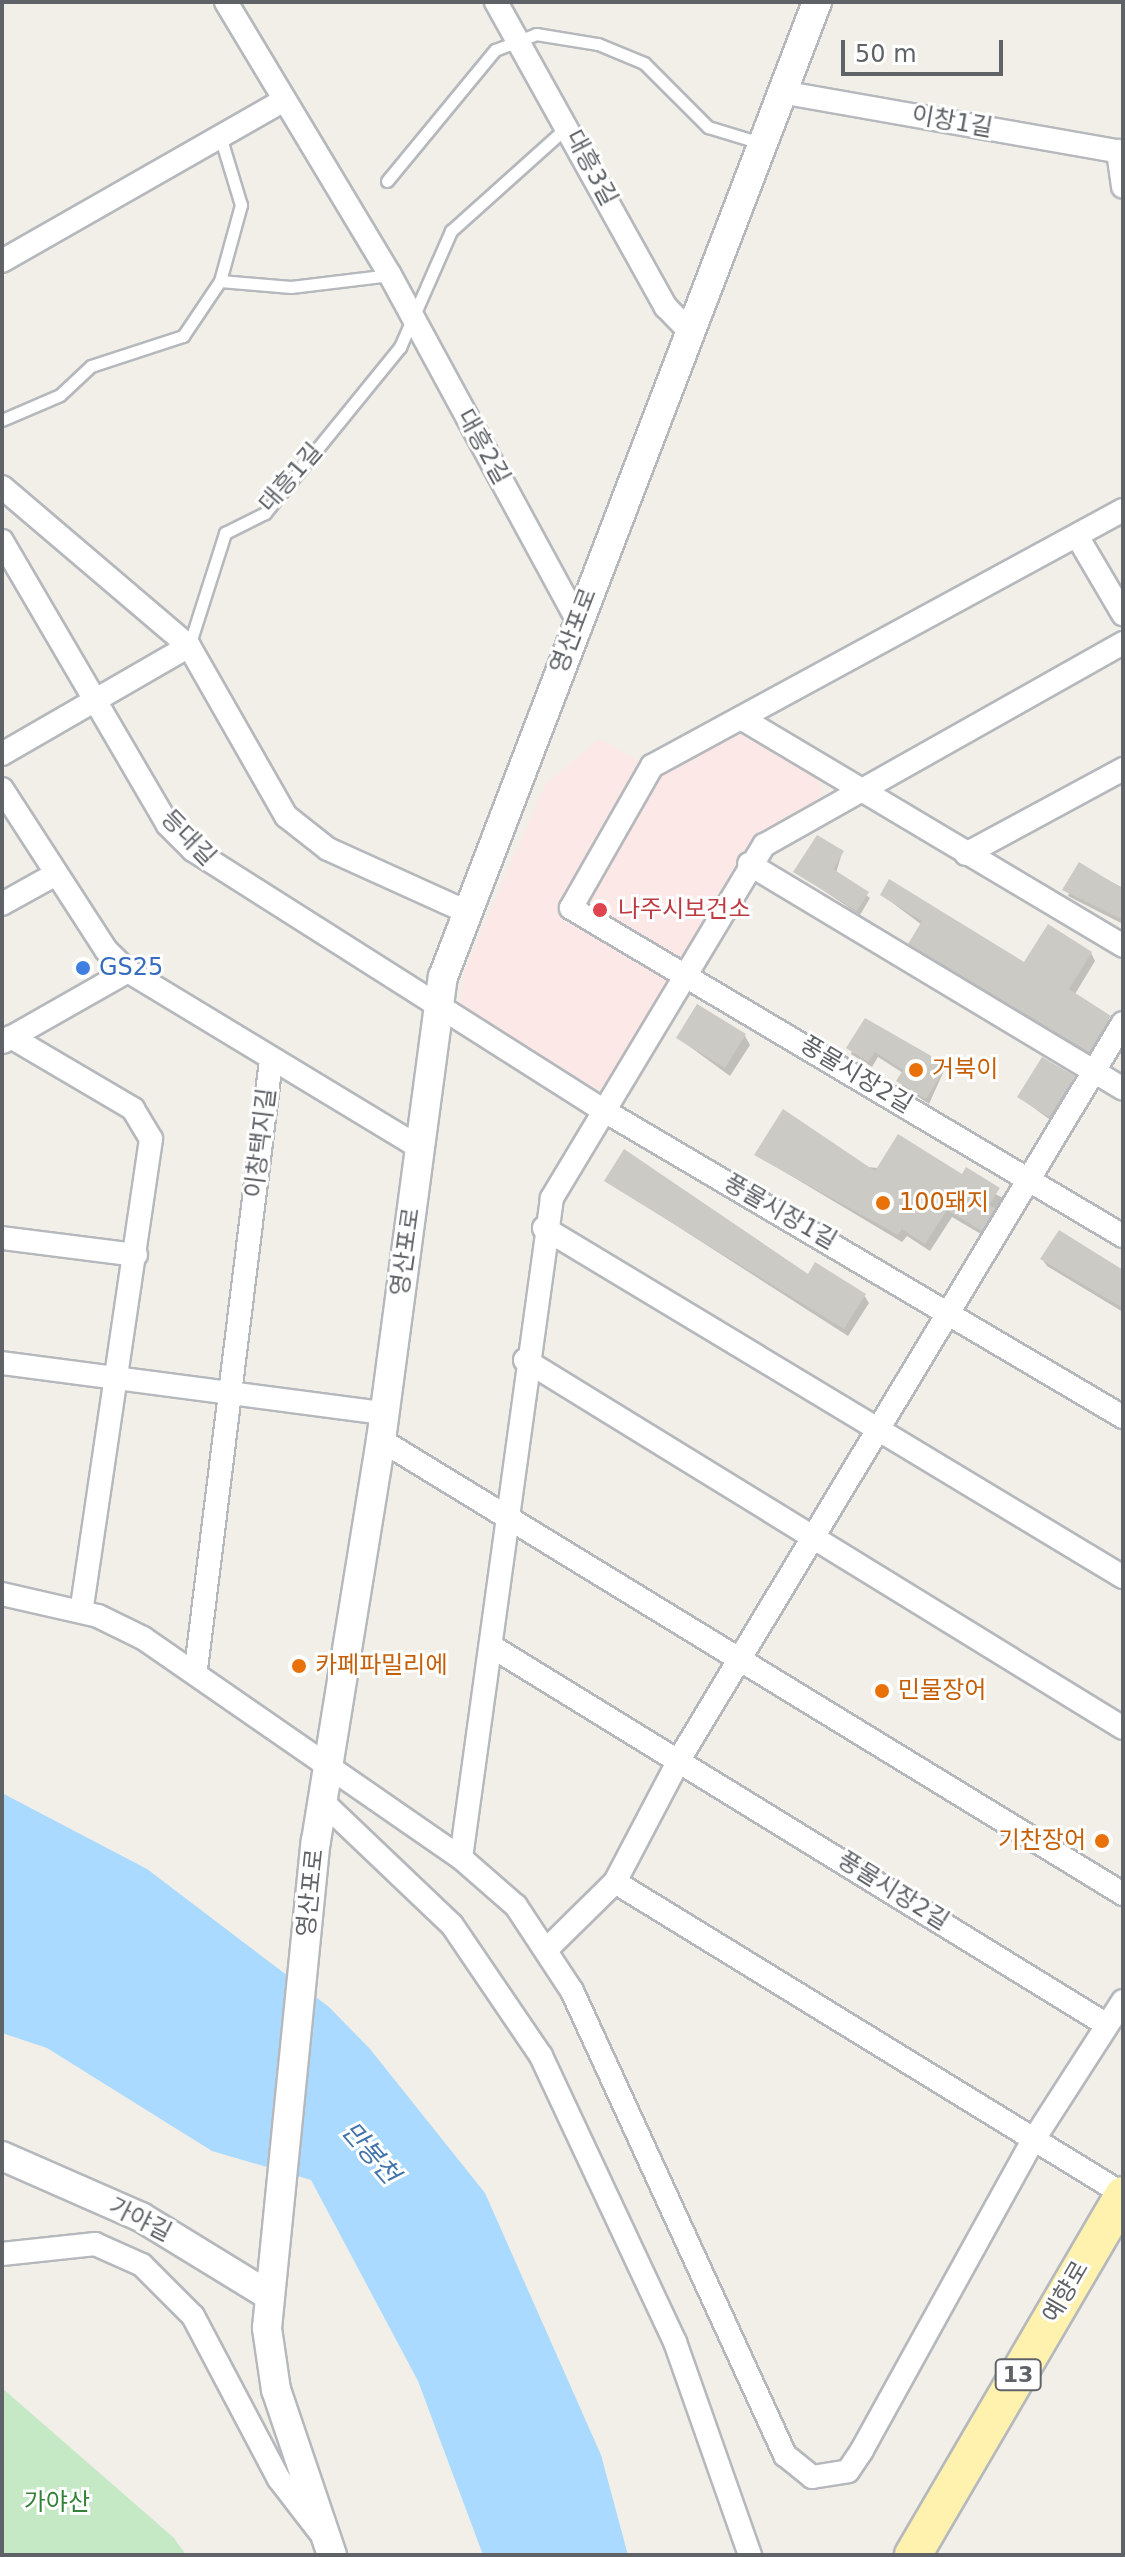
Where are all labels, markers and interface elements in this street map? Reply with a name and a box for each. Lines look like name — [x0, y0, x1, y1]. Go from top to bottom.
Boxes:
scale bar — [845, 24, 1007, 74]
text: 50 m — [855, 40, 917, 68]
street label: 이창1길 — [909, 101, 995, 143]
street label: 대흥3길 — [559, 125, 623, 211]
street label: 대흥2길 — [451, 404, 515, 490]
street label: 대흥1길 — [253, 438, 329, 518]
street label: 영산포로 — [545, 585, 603, 677]
street label: 등대길 — [155, 804, 221, 872]
place label: 나주시보건소 — [618, 896, 750, 924]
marker: 나주시보건소 — [589, 899, 611, 921]
place label: GS25 — [99, 954, 163, 982]
marker: GS25 — [74, 959, 92, 977]
street label: 풍물시장2길 — [795, 1030, 917, 1120]
place label: 거북이 — [932, 1056, 998, 1084]
marker: 거북이 — [907, 1061, 925, 1079]
street label: 이창택지길 — [240, 1086, 282, 1200]
street label: 풍물시장1길 — [718, 1168, 842, 1256]
place label: 100돼지 — [899, 1189, 989, 1217]
marker: 100돼지 — [874, 1194, 892, 1212]
street label: 영산포로 — [386, 1206, 426, 1298]
place label: 카페파밀리에 — [315, 1652, 447, 1680]
marker: 카페파밀리에 — [290, 1657, 308, 1675]
place label: 민물장어 — [898, 1677, 986, 1705]
marker: 민물장어 — [873, 1682, 891, 1700]
place label: 기찬장어 — [998, 1827, 1086, 1855]
marker: 기찬장어 — [1093, 1832, 1111, 1850]
street label: 풍물시장2길 — [832, 1845, 954, 1937]
street label: 영산포로 — [292, 1848, 330, 1938]
water label: 만봉천 — [335, 2116, 405, 2190]
street label: 가야길 — [104, 2192, 176, 2248]
street label: 예향로 — [1037, 2256, 1095, 2328]
road number: 13 — [994, 2357, 1042, 2393]
park label: 가야산 — [24, 2489, 90, 2517]

